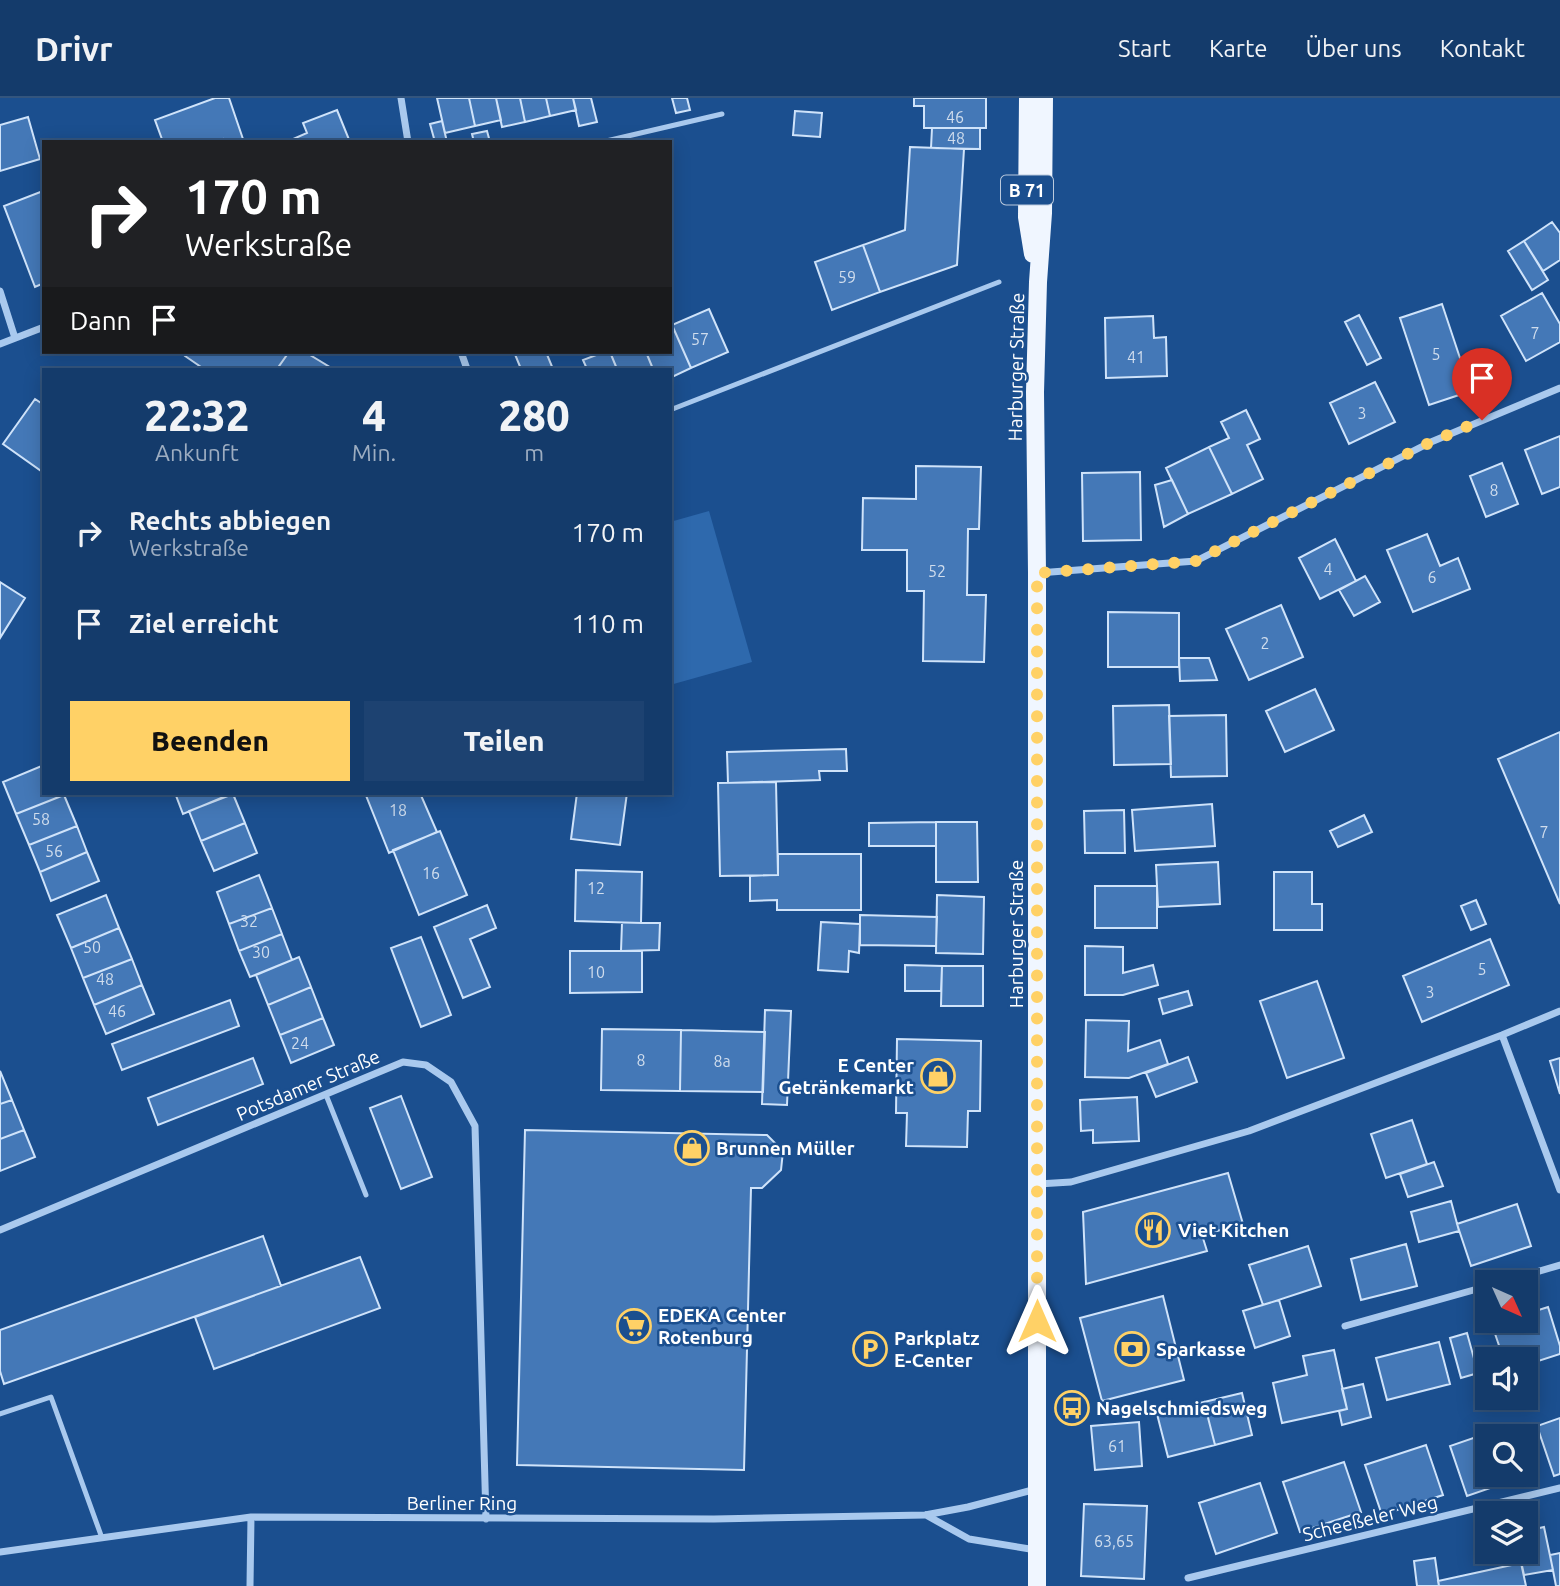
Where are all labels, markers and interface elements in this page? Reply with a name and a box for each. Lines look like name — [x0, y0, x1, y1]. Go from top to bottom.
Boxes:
text: Drivr — [35, 30, 113, 67]
text: Start — [1118, 35, 1171, 62]
text: Karte — [1209, 35, 1268, 62]
text: Über uns — [1306, 35, 1402, 62]
text: Kontakt — [1440, 35, 1525, 62]
house number: 46 — [946, 108, 964, 126]
house number: 48 — [947, 129, 965, 147]
icon: right — [70, 168, 161, 259]
text: 170 m — [185, 168, 322, 223]
road number: B 71 — [1001, 176, 1053, 204]
text: Werkstraße — [185, 226, 352, 262]
house number: 59 — [838, 268, 856, 286]
street label: Harburger Straße — [1004, 292, 1028, 442]
icon: arrive — [145, 301, 183, 339]
text: Dann — [70, 306, 131, 335]
house number: 7 — [1530, 324, 1540, 342]
house number: 57 — [691, 330, 709, 348]
house number: 5 — [1431, 345, 1441, 363]
house number: 41 — [1127, 348, 1145, 366]
pin — [1452, 348, 1512, 420]
icon: arrive — [1463, 359, 1501, 397]
text: 22:32 — [144, 392, 249, 439]
text: 4 — [362, 392, 386, 439]
text: 280 — [499, 392, 570, 439]
house number: 3 — [1357, 404, 1367, 422]
text: Ankunft — [155, 440, 239, 465]
text: Min. — [352, 440, 396, 465]
text: m — [524, 440, 544, 465]
house number: 8 — [1489, 481, 1499, 499]
text: Rechts abbiegen — [129, 506, 331, 535]
icon: right — [70, 514, 108, 552]
text: 170 m — [572, 518, 644, 547]
text: Werkstraße — [129, 535, 249, 560]
house number: 4 — [1323, 560, 1333, 578]
house number: 52 — [928, 562, 946, 580]
house number: 6 — [1427, 568, 1437, 586]
icon: arrive — [70, 605, 108, 643]
text: Ziel erreicht — [129, 609, 279, 638]
text: 110 m — [572, 609, 644, 638]
house number: 2 — [1260, 634, 1270, 652]
button: Beenden — [70, 701, 350, 781]
button: Teilen — [364, 701, 644, 781]
house number: 18 — [389, 801, 407, 819]
house number: 58 — [32, 810, 50, 828]
house number: 7 — [1539, 823, 1549, 841]
house number: 56 — [45, 842, 63, 860]
street label: Harburger Straße — [1005, 860, 1027, 1008]
house number: 16 — [422, 864, 440, 882]
house number: 12 — [587, 879, 605, 897]
house number: 32 — [240, 912, 258, 930]
house number: 50 — [83, 938, 101, 956]
house number: 30 — [252, 943, 270, 961]
house number: 5 — [1477, 960, 1487, 978]
house number: 10 — [587, 963, 605, 981]
house number: 48 — [96, 970, 114, 988]
house number: 3 — [1425, 983, 1435, 1001]
house number: 46 — [108, 1002, 126, 1020]
house number: 24 — [291, 1034, 309, 1052]
street label: Potsdamer Straße — [233, 1045, 383, 1125]
house number: 8 — [636, 1051, 646, 1069]
house number: 8a — [713, 1052, 731, 1070]
place label: E Center Getränkemarkt — [778, 1054, 914, 1098]
shop icon: E Center Getränkemarkt — [919, 1057, 957, 1095]
shop icon: Brunnen Müller — [673, 1129, 711, 1167]
place label: Brunnen Müller — [716, 1137, 855, 1159]
restaurant icon: Viet Kitchen — [1134, 1211, 1172, 1249]
place label: Viet Kitchen — [1178, 1219, 1289, 1241]
north arrow — [1475, 1270, 1538, 1334]
map controls — [1475, 1270, 1538, 1564]
position arrow — [1000, 1284, 1074, 1358]
place label: EDEKA Center Rotenburg — [658, 1304, 786, 1348]
supermarket icon: EDEKA Center Rotenburg — [615, 1307, 653, 1345]
place label: Parkplatz E-Center — [894, 1327, 980, 1371]
parking icon: Parkplatz E-Center — [851, 1330, 889, 1368]
bank icon: Sparkasse — [1113, 1330, 1151, 1368]
place label: Sparkasse — [1156, 1338, 1246, 1360]
button: sound — [1475, 1347, 1538, 1410]
bus stop icon: Nagelschmiedsweg — [1053, 1389, 1091, 1427]
place label: Nagelschmiedsweg — [1096, 1397, 1268, 1419]
button: search — [1475, 1424, 1538, 1487]
house number: 61 — [1108, 1437, 1126, 1455]
street label: Scheeßeler Weg — [1300, 1491, 1440, 1545]
street label: Berliner Ring — [407, 1492, 517, 1514]
button: layers — [1475, 1501, 1538, 1564]
house number: 63,65 — [1094, 1532, 1134, 1550]

